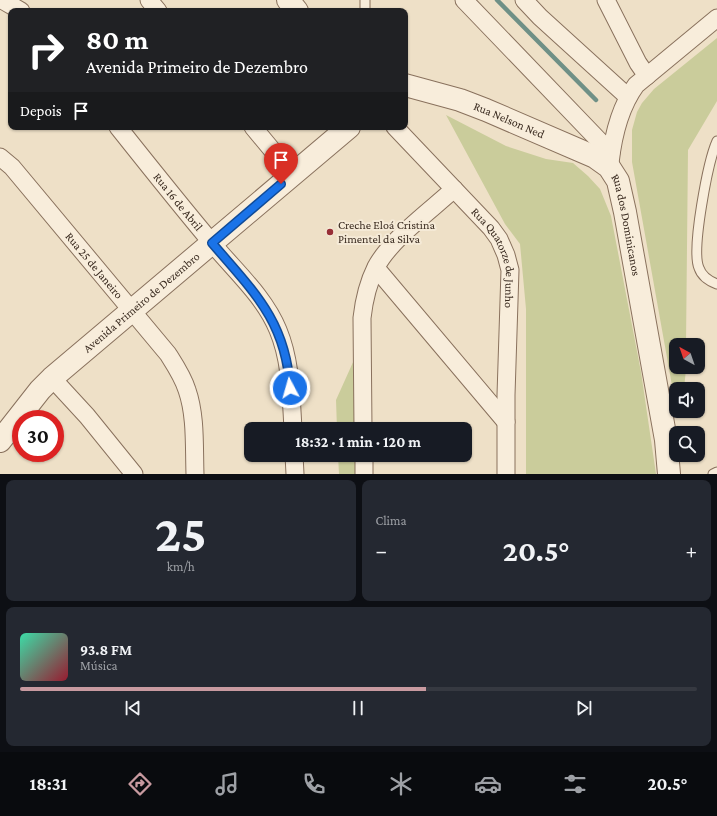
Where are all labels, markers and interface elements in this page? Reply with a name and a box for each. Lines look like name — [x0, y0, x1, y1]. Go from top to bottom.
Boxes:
icon: right — [20, 24, 72, 76]
text: 80 m — [86, 24, 148, 55]
text: Avenida Primeiro de Dezembro — [86, 57, 308, 77]
street label: Rua Nelson Ned — [472, 99, 547, 142]
icon: arrive — [70, 100, 92, 122]
text: Depois — [20, 103, 62, 119]
pin — [264, 143, 298, 184]
icon: arrive — [270, 149, 292, 171]
street label: Rua 16 de Abril — [150, 170, 206, 234]
street label: Rua dos Dominicanos — [608, 171, 643, 277]
street label: Rua Quatorze de Junho — [468, 205, 517, 308]
place label: Creche Eloá Cristina Pimentel da Silva — [338, 218, 435, 246]
marker: Creche Eloá Cristina Pimentel da Silva — [325, 227, 335, 237]
street label: Rua 25 de Janeiro — [63, 230, 126, 302]
street label: Avenida Primeiro de Dezembro — [80, 249, 203, 355]
north arrow — [669, 338, 705, 374]
map controls — [669, 338, 705, 462]
position arrow — [269, 367, 311, 409]
button: sound — [669, 382, 705, 418]
speed limit sign: 30 — [12, 410, 64, 462]
button: search — [669, 426, 705, 462]
text: 18:32 · 1 min · 120 m — [295, 434, 421, 450]
text: 25 — [155, 504, 207, 562]
text: Clima — [376, 513, 406, 528]
text: 20.5° — [503, 534, 570, 567]
text: − — [376, 538, 387, 563]
text: + — [685, 538, 697, 563]
text: km/h — [167, 559, 195, 574]
text: 93.8 FM — [80, 642, 132, 658]
text: Música — [80, 658, 118, 673]
icon: previous — [122, 697, 144, 719]
icon: pause — [347, 697, 369, 719]
icon: next — [573, 697, 595, 719]
icon: directions — [126, 770, 154, 798]
icon: music — [213, 770, 241, 798]
icon: phone — [300, 770, 328, 798]
icon: climate — [387, 770, 415, 798]
icon: car — [474, 770, 502, 798]
icon: filters — [561, 770, 589, 798]
text: 18:31 — [29, 774, 67, 794]
text: 20.5° — [647, 774, 688, 794]

